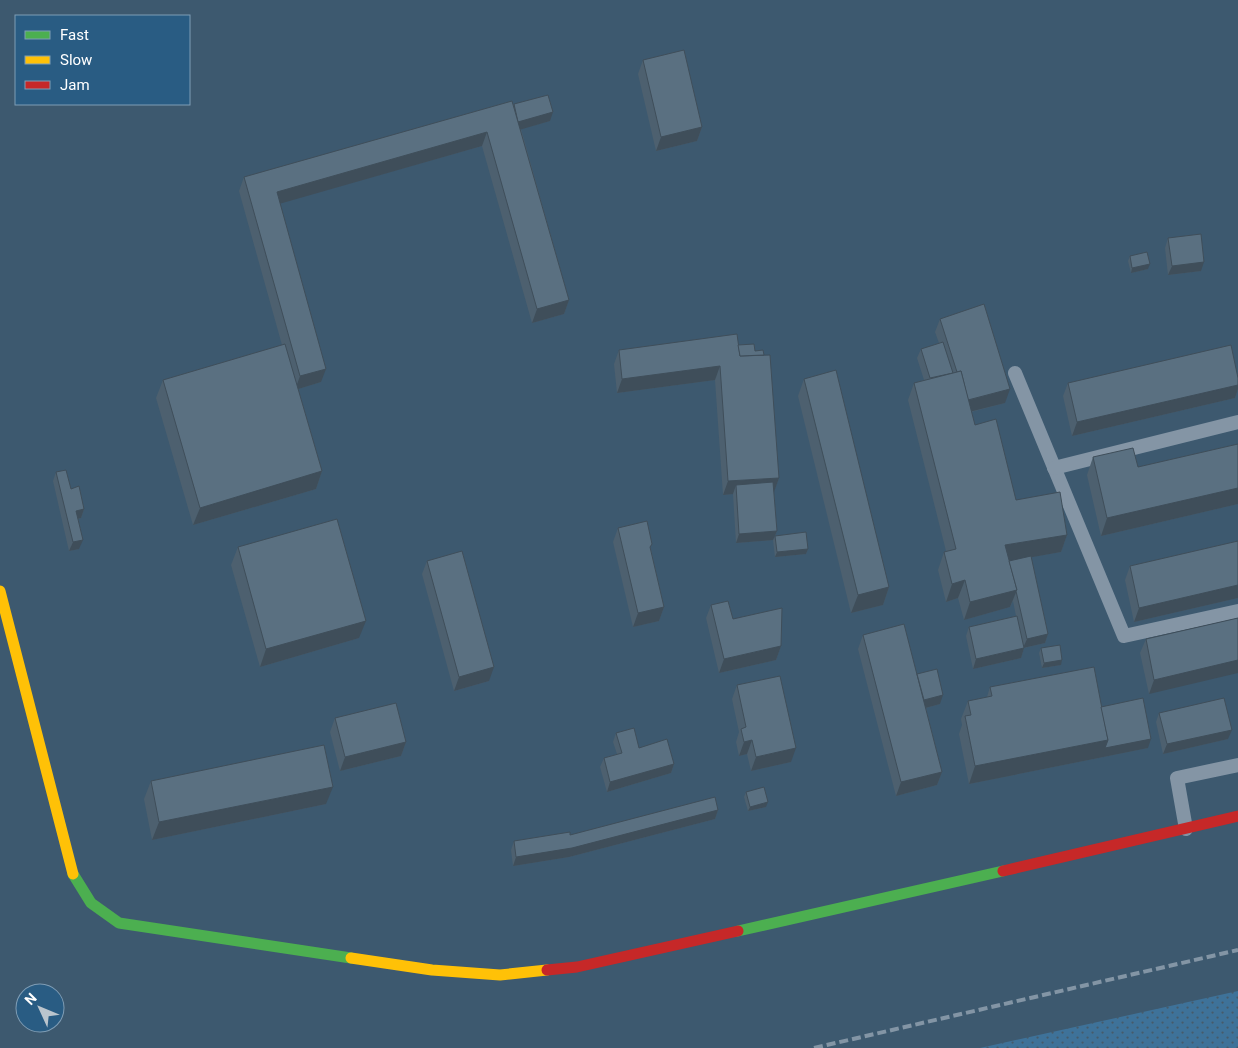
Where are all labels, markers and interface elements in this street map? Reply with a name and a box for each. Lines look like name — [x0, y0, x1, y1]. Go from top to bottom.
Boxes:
legend — [15, 15, 190, 105]
text: Fast — [60, 26, 89, 44]
text: Slow — [60, 51, 92, 69]
text: Jam — [60, 76, 90, 94]
north arrow — [15, 983, 65, 1033]
text: N — [21, 990, 40, 1008]

